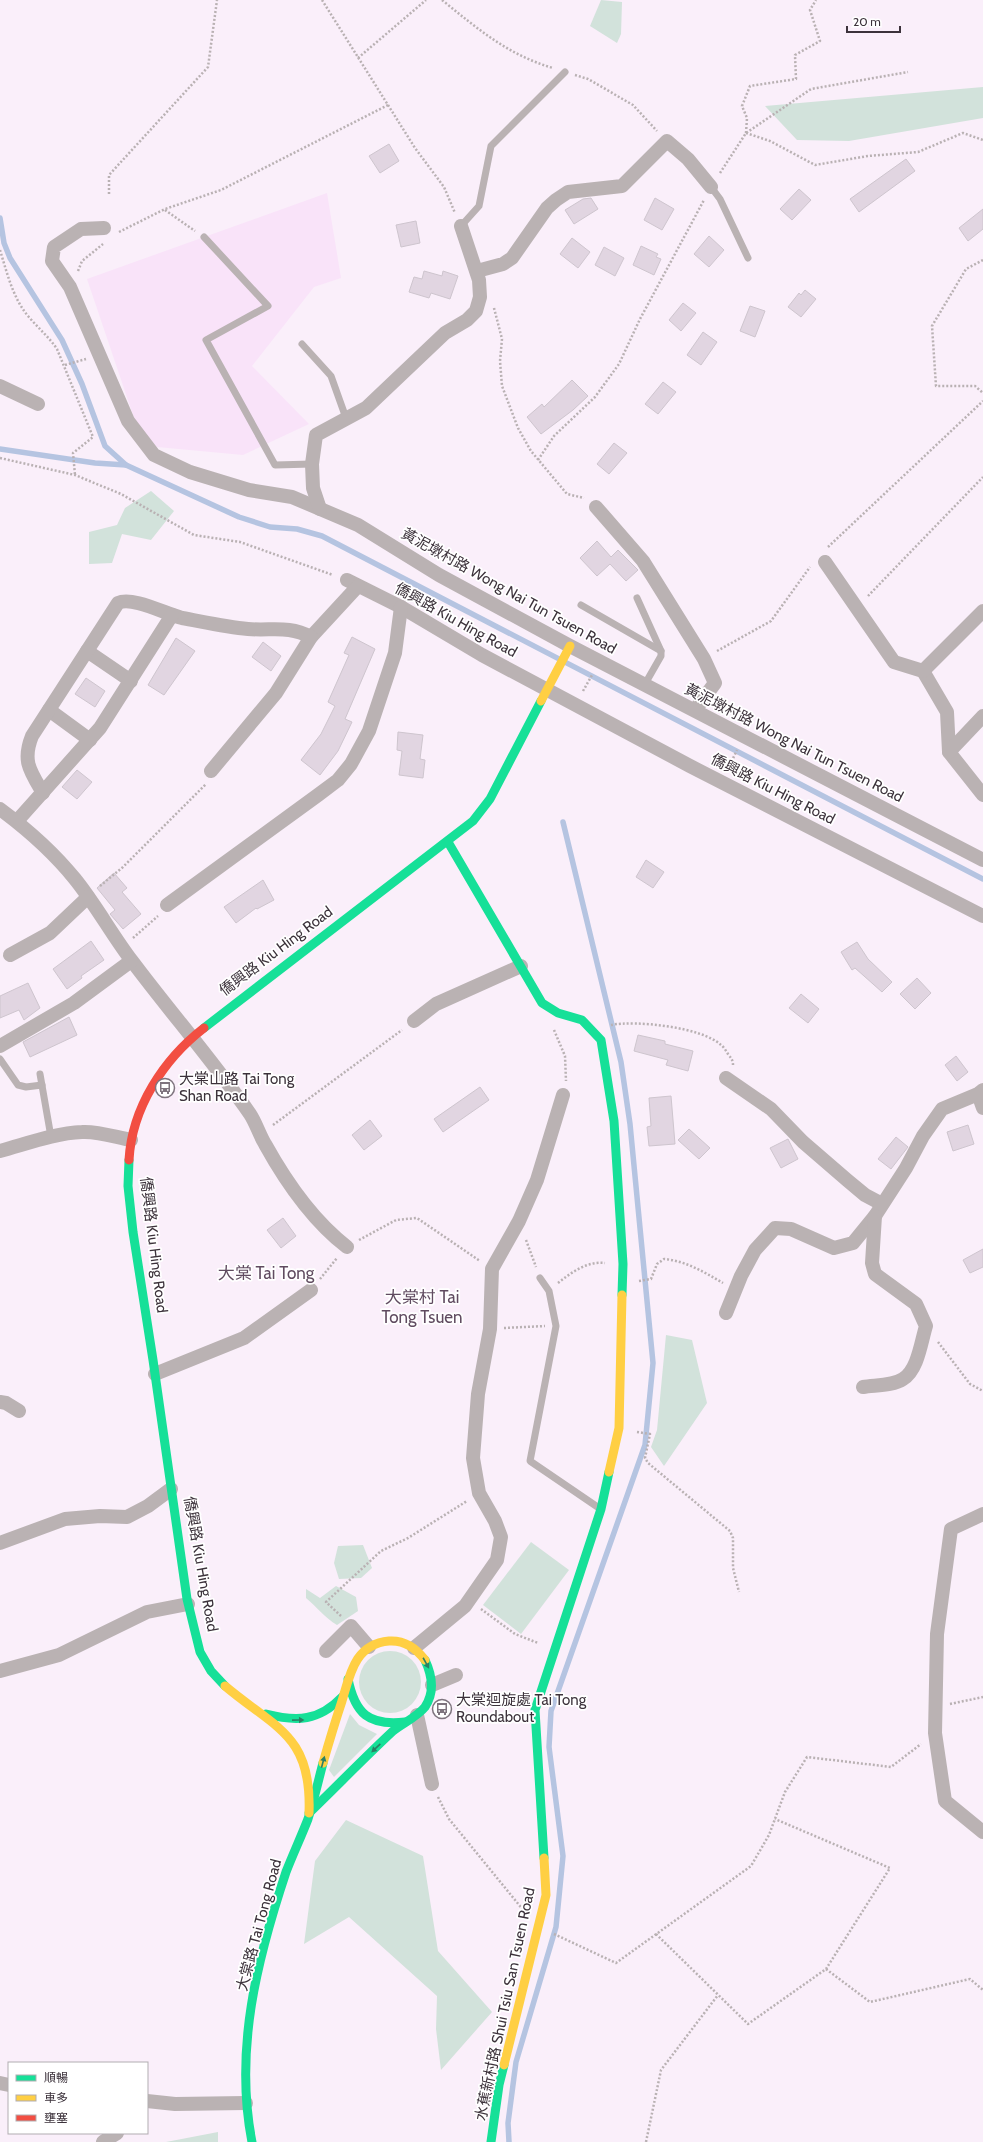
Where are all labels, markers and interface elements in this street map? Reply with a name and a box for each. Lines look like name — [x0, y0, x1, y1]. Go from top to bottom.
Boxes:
scale bar — [847, 8, 900, 34]
text: 20 m — [853, 14, 881, 29]
street label: 黃泥墩村路 Wong Nai Tun Tsuen Road — [398, 524, 620, 658]
street label: 僑興路 Kiu Hing Road — [392, 579, 520, 661]
street label: 黃泥墩村路 Wong Nai Tun Tsuen Road — [682, 680, 906, 806]
street label: 僑興路 Kiu Hing Road — [708, 750, 838, 828]
street label: 僑興路 Kiu Hing Road — [216, 903, 336, 999]
place label: 大棠山路 Tai Tong Shan Road — [179, 1070, 295, 1105]
bus stop icon: 大棠山路 Tai Tong Shan Road — [154, 1077, 176, 1099]
street label: 僑興路 Kiu Hing Road — [137, 1176, 171, 1314]
district label: 大棠 Tai Tong — [218, 1263, 315, 1283]
district label: 大棠村 Tai Tong Tsuen — [381, 1287, 463, 1327]
street label: 僑興路 Kiu Hing Road — [180, 1495, 222, 1633]
one-way arrow — [423, 1657, 430, 1669]
place label: 大棠迴旋處 Tai Tong Roundabout — [456, 1691, 587, 1726]
bus stop icon: 大棠迴旋處 Tai Tong Roundabout — [431, 1698, 453, 1720]
one-way arrow — [292, 1717, 305, 1723]
one-way arrow — [371, 1743, 381, 1752]
one-way arrow — [320, 1756, 326, 1768]
street label: 大棠路 Tai Tong Road — [233, 1857, 285, 1993]
street label: 水蕉新村路 Shui Tsiu San Tsuen Road — [471, 1886, 539, 2122]
legend — [8, 2062, 148, 2134]
text: 順暢 — [44, 2070, 68, 2085]
text: 車多 — [44, 2090, 68, 2105]
text: 壅塞 — [44, 2110, 68, 2125]

